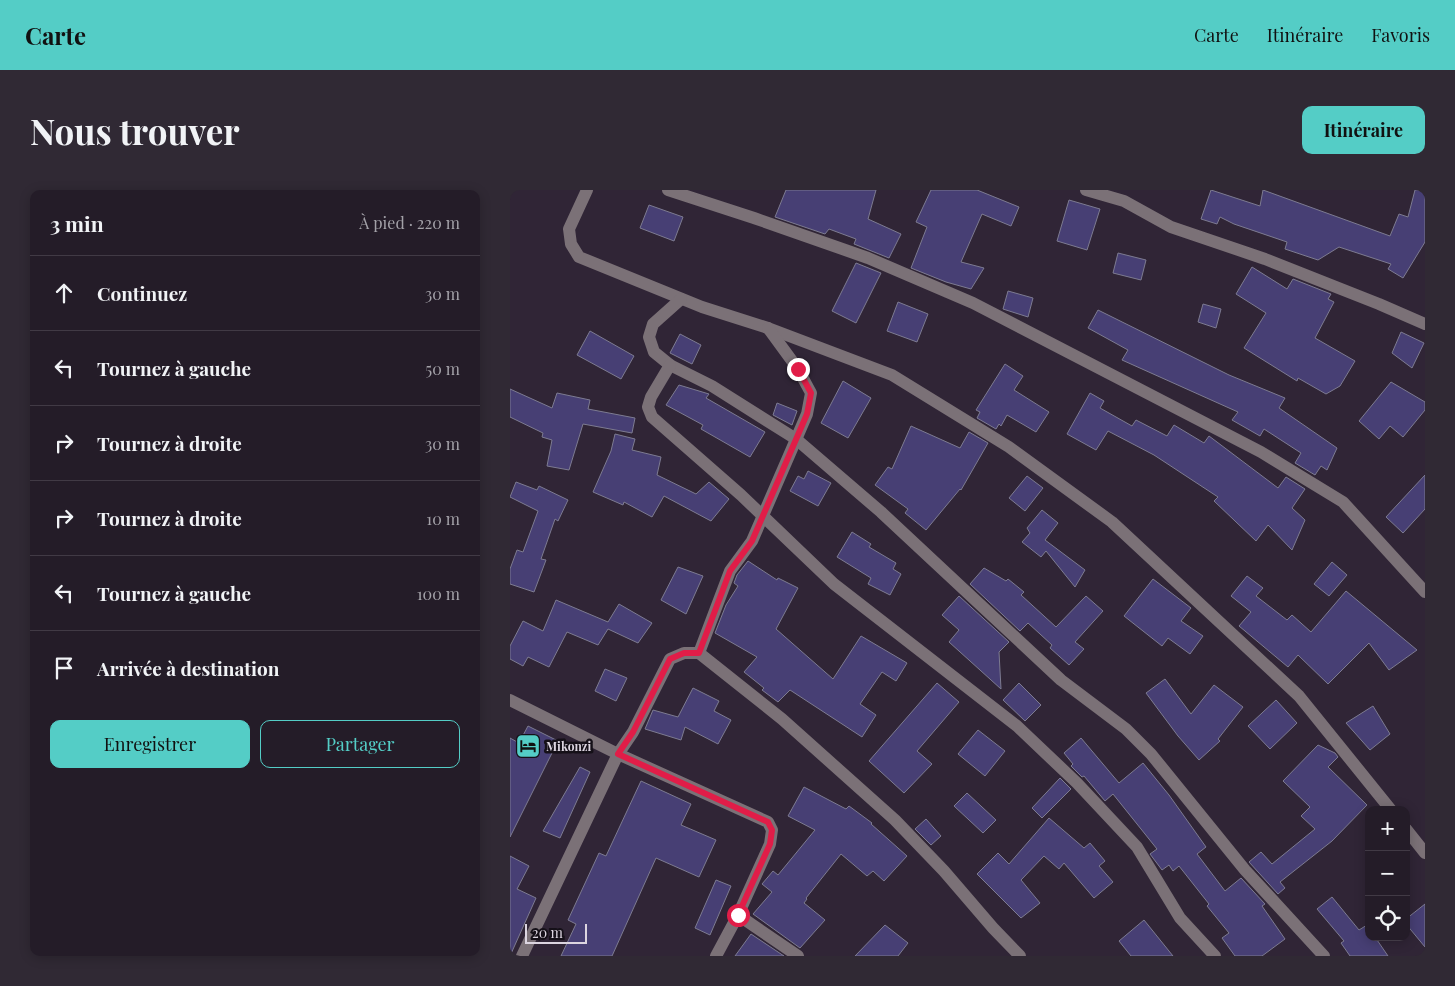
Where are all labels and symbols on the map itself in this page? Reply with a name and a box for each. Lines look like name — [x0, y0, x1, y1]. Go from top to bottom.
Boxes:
route end — [787, 358, 810, 381]
hotel icon: Mikonzi — [515, 733, 541, 759]
place label: Mikonzi — [546, 738, 591, 754]
route start — [727, 904, 750, 927]
scale bar — [525, 921, 588, 944]

